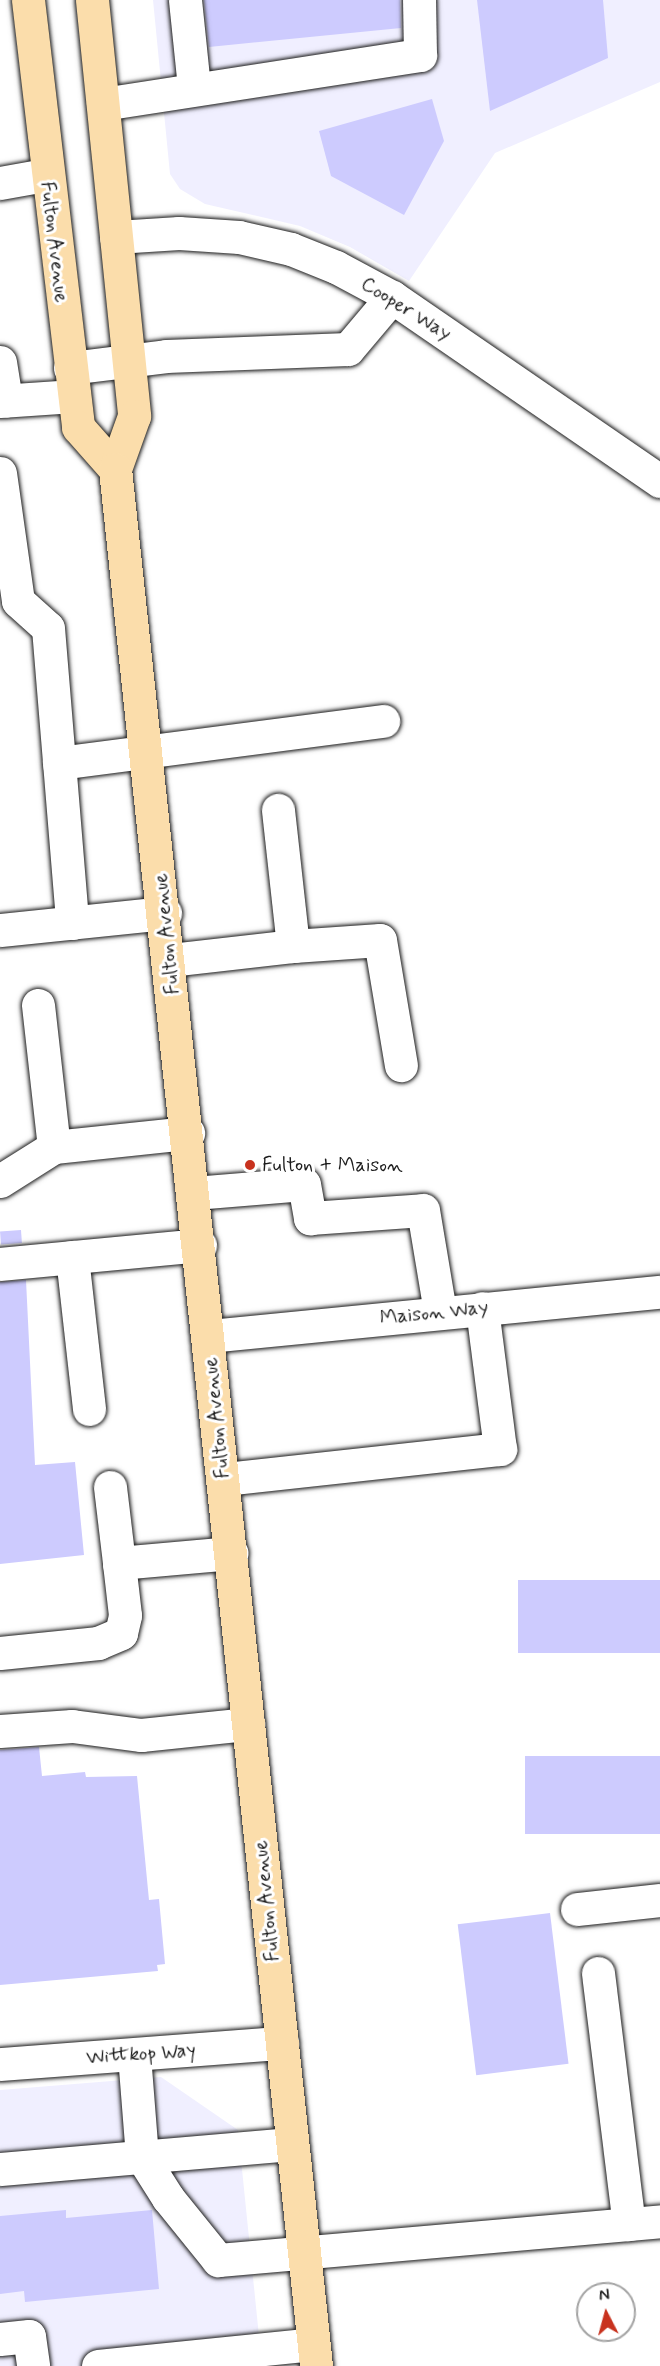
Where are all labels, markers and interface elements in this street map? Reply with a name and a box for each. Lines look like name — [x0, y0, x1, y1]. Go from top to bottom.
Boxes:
street label: Fulton Avenue — [35, 181, 73, 303]
street label: Cooper Way — [356, 272, 456, 346]
street label: Fulton Avenue — [149, 873, 185, 995]
place label: Fulton + Maison — [262, 1153, 402, 1177]
marker: Fulton + Maison — [243, 1158, 257, 1172]
street label: Maison Way — [379, 1295, 489, 1331]
street label: Fulton Avenue — [199, 1357, 235, 1479]
street label: Fulton Avenue — [249, 1840, 285, 1962]
street label: Wittkop Way — [83, 2038, 199, 2070]
north arrow — [576, 2282, 636, 2342]
text: N — [598, 2285, 611, 2307]

